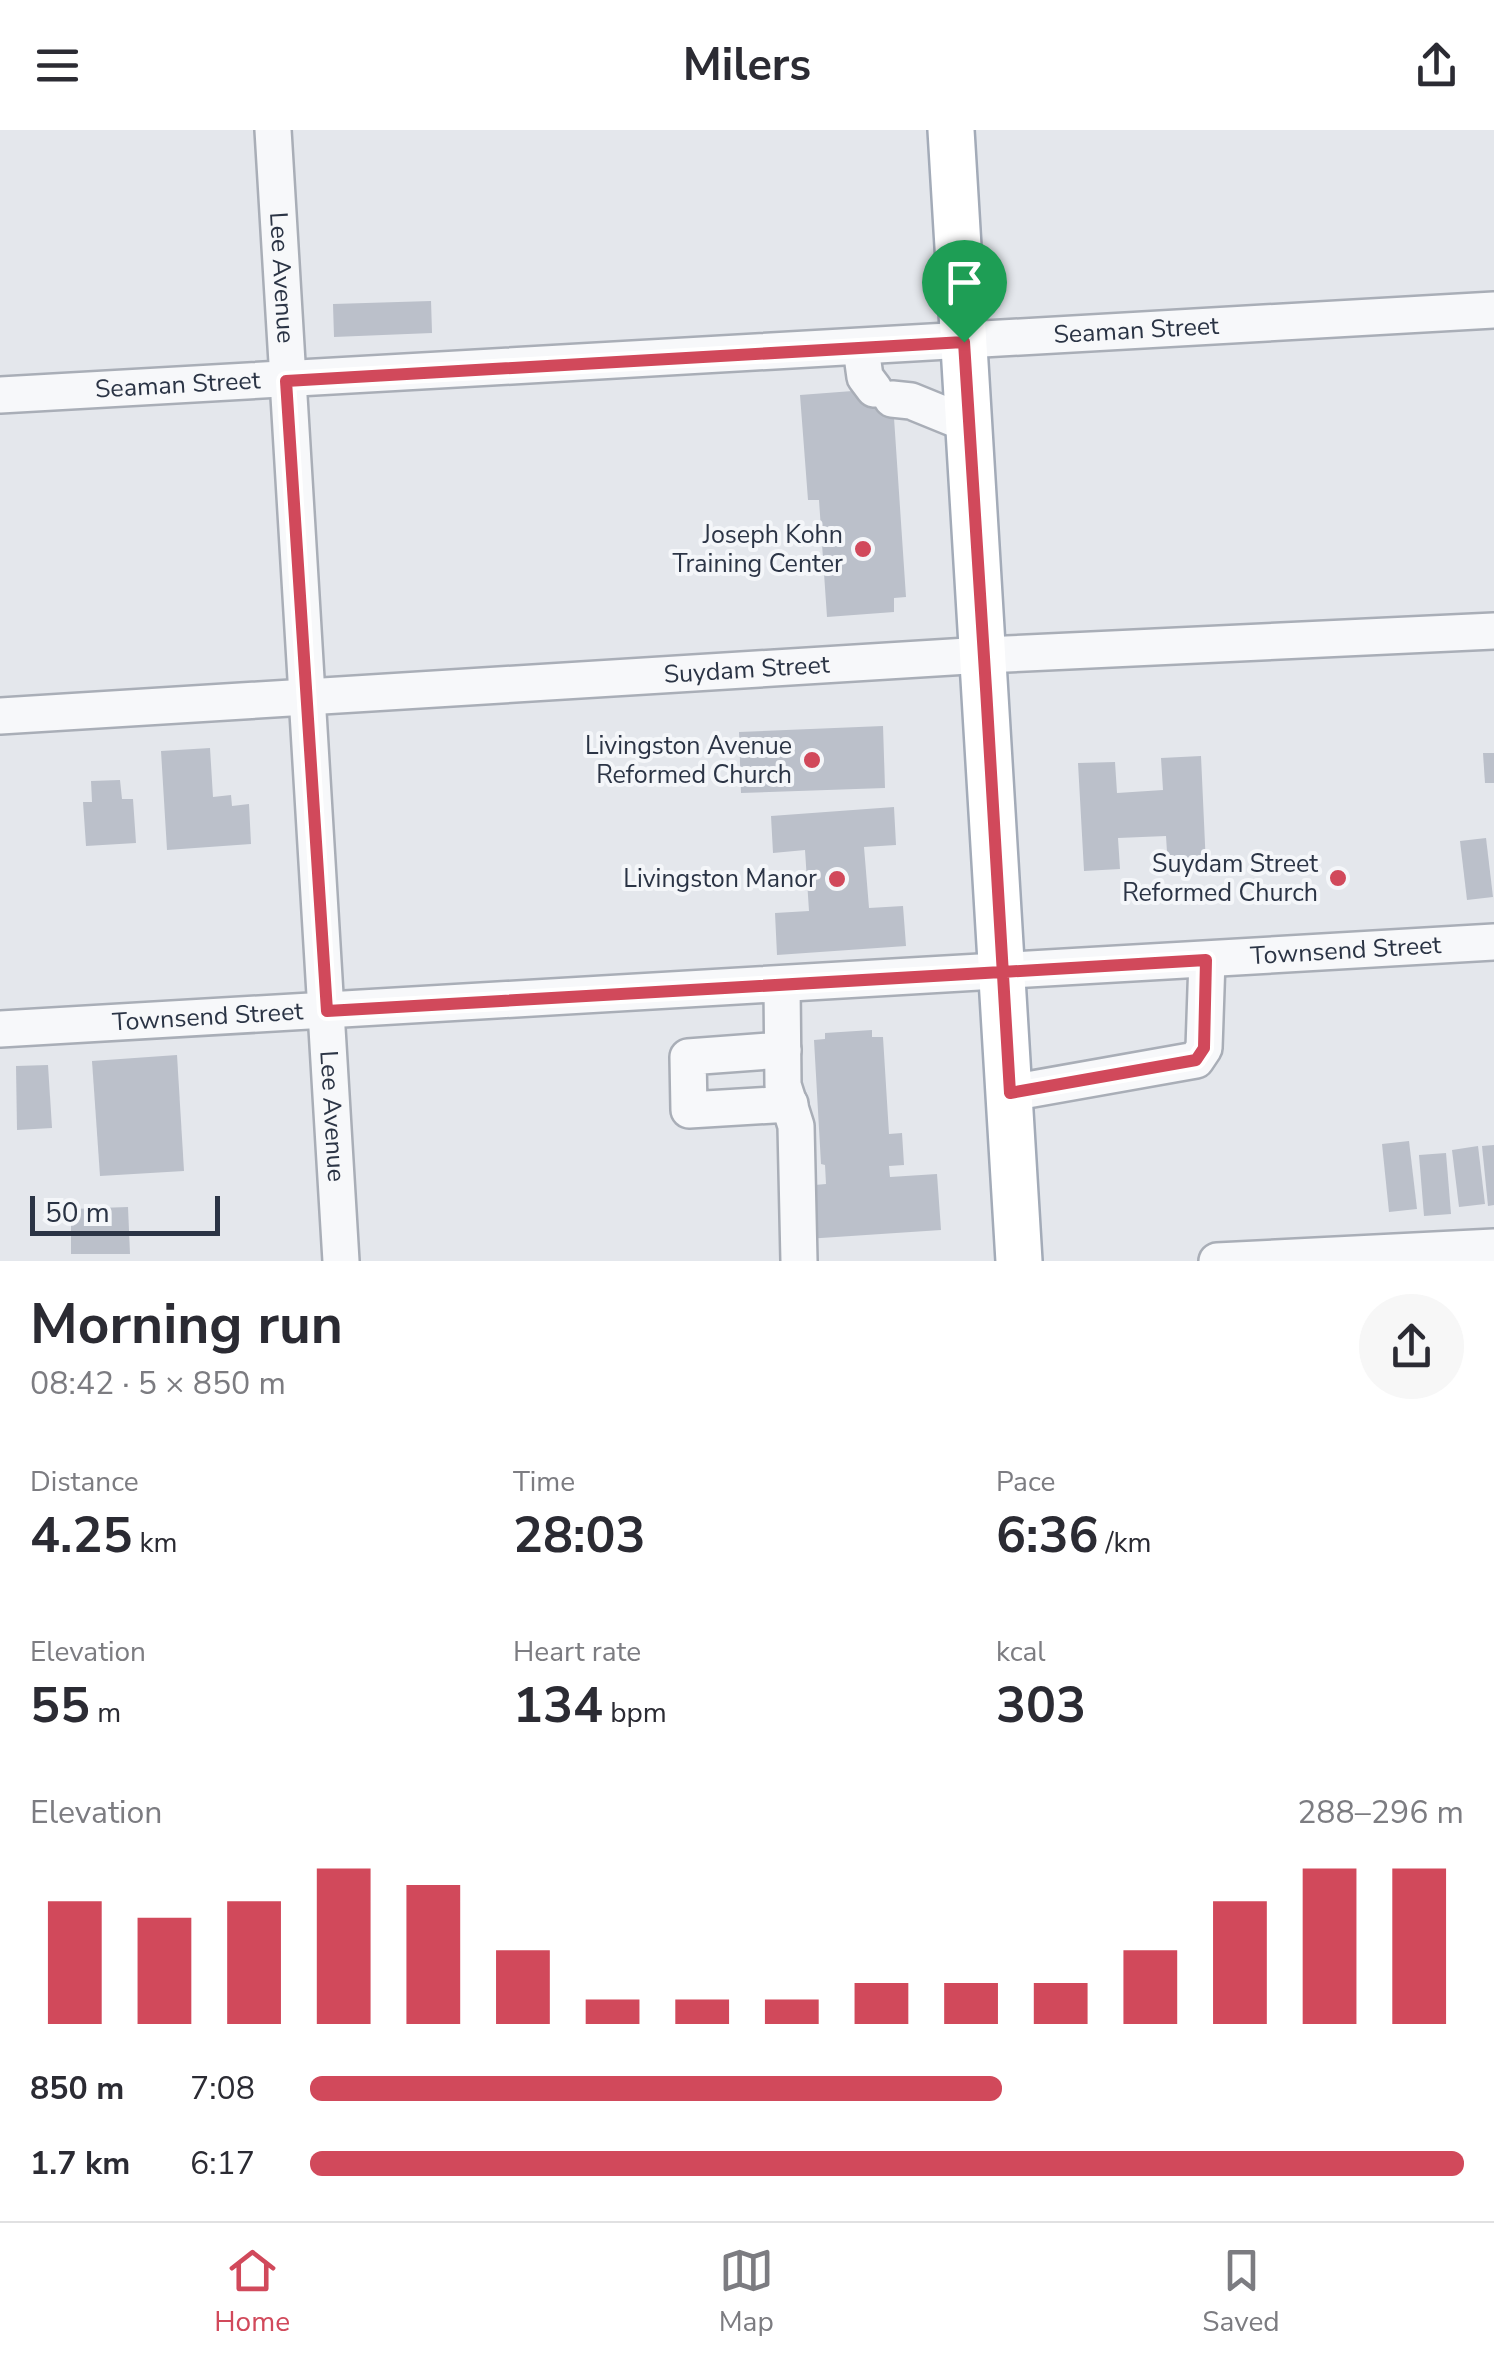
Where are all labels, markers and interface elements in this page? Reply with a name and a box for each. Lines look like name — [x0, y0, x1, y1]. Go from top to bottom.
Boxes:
text: Milers — [683, 35, 811, 96]
icon: menu — [30, 38, 85, 93]
icon: share — [1409, 38, 1464, 93]
street label: Lee Avenue — [261, 211, 303, 344]
pin — [922, 240, 1007, 343]
icon: arrive — [937, 255, 992, 310]
street label: Seaman Street — [1053, 309, 1220, 352]
street label: Seaman Street — [94, 363, 262, 407]
place label: Joseph Kohn Training Center — [672, 518, 843, 581]
marker: Joseph Kohn Training Center — [852, 538, 874, 560]
street label: Suydam Street — [663, 648, 831, 692]
place label: Livingston Avenue Reformed Church — [585, 729, 792, 792]
marker: Livingston Avenue Reformed Church — [801, 749, 823, 771]
place label: Suydam Street Reformed Church — [1122, 847, 1318, 910]
place label: Livingston Manor — [623, 862, 817, 896]
marker: Suydam Street Reformed Church — [1327, 867, 1349, 889]
marker: Livingston Manor — [826, 868, 848, 890]
street label: Townsend Street — [1249, 928, 1442, 973]
street label: Townsend Street — [111, 994, 304, 1039]
street label: Lee Avenue — [311, 1049, 353, 1183]
scale bar — [30, 1191, 220, 1236]
text: 50 m — [45, 1194, 110, 1232]
text: Morning run — [30, 1287, 343, 1362]
button: share — [1359, 1294, 1464, 1399]
text: 08:42 · 5 × 850 m — [30, 1362, 286, 1405]
text: Distance — [30, 1463, 139, 1501]
text: Time — [513, 1463, 575, 1501]
text: Pace — [996, 1463, 1055, 1501]
text: 4.25 — [30, 1501, 132, 1570]
text: 28:03 — [513, 1501, 645, 1570]
text: 6:36 — [996, 1501, 1098, 1570]
text: km — [132, 1524, 178, 1562]
text: /km — [1098, 1524, 1151, 1562]
text: Elevation — [30, 1633, 146, 1671]
text: Heart rate — [513, 1633, 641, 1671]
text: kcal — [996, 1633, 1046, 1671]
text: 55 — [30, 1671, 90, 1740]
text: 134 — [513, 1671, 603, 1740]
text: 303 — [996, 1671, 1086, 1740]
text: m — [90, 1694, 121, 1732]
text: bpm — [603, 1694, 667, 1732]
text: Elevation — [30, 1791, 163, 1834]
text: 288–296 m — [1297, 1791, 1464, 1834]
text: 850 m — [30, 2067, 124, 2110]
text: 7:08 — [190, 2067, 255, 2110]
text: 1.7 km — [30, 2142, 130, 2185]
text: 6:17 — [190, 2142, 255, 2185]
tab: Home — [214, 2243, 290, 2341]
tab: Map — [719, 2243, 774, 2341]
tab: Saved — [1202, 2243, 1280, 2341]

